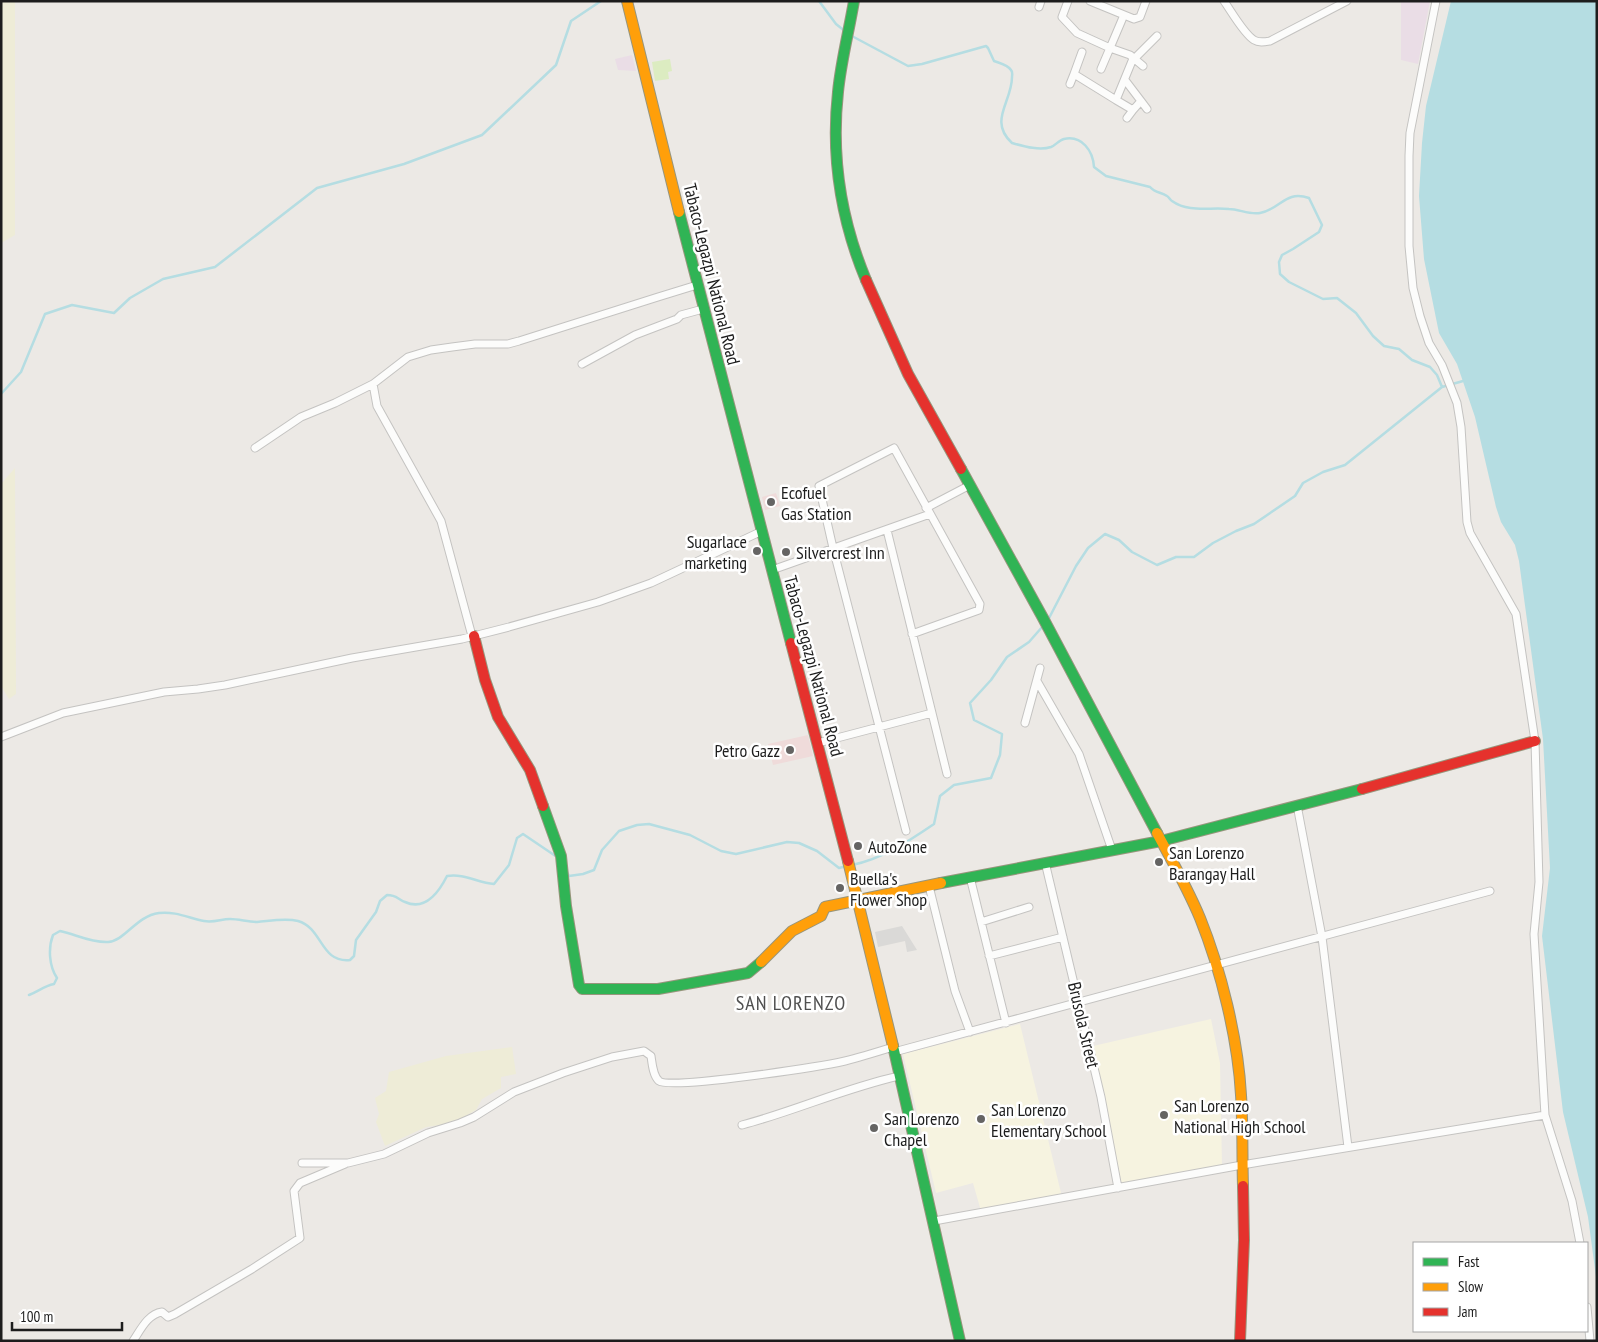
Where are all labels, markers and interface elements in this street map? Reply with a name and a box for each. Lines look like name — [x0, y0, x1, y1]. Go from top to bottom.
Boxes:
street label: Tabaco-Legazpi National Road — [678, 181, 746, 367]
place label: Ecofuel Gas Station — [781, 481, 851, 525]
marker: Ecofuel Gas Station — [765, 496, 777, 508]
place label: Sugarlace marketing — [684, 530, 747, 574]
place label: Silvercrest Inn — [796, 541, 885, 564]
marker: Sugarlace marketing — [751, 545, 763, 557]
marker: Silvercrest Inn — [780, 546, 792, 558]
street label: Tabaco-Legazpi National Road — [779, 573, 849, 759]
place label: Petro Gazz — [714, 739, 780, 762]
marker: Petro Gazz — [784, 744, 796, 756]
place label: AutoZone — [868, 835, 927, 858]
marker: AutoZone — [852, 840, 864, 852]
place label: San Lorenzo Barangay Hall — [1169, 841, 1256, 885]
marker: San Lorenzo Barangay Hall — [1153, 856, 1165, 868]
place label: Buella's Flower Shop — [850, 867, 927, 911]
marker: Buella's Flower Shop — [834, 882, 846, 894]
street label: Brusola Street — [1063, 980, 1105, 1070]
district label: SAN LORENZO — [736, 990, 846, 1016]
place label: San Lorenzo National High School — [1174, 1094, 1306, 1138]
place label: San Lorenzo Elementary School — [991, 1098, 1107, 1142]
place label: San Lorenzo Chapel — [884, 1107, 960, 1151]
marker: San Lorenzo National High School — [1158, 1109, 1170, 1121]
marker: San Lorenzo Elementary School — [975, 1113, 987, 1125]
marker: San Lorenzo Chapel — [868, 1122, 880, 1134]
legend — [1413, 1242, 1588, 1332]
text: Fast — [1458, 1252, 1479, 1271]
text: Slow — [1458, 1277, 1483, 1296]
scale bar — [12, 1300, 122, 1332]
text: Jam — [1457, 1302, 1477, 1321]
text: 100 m — [20, 1307, 53, 1326]

